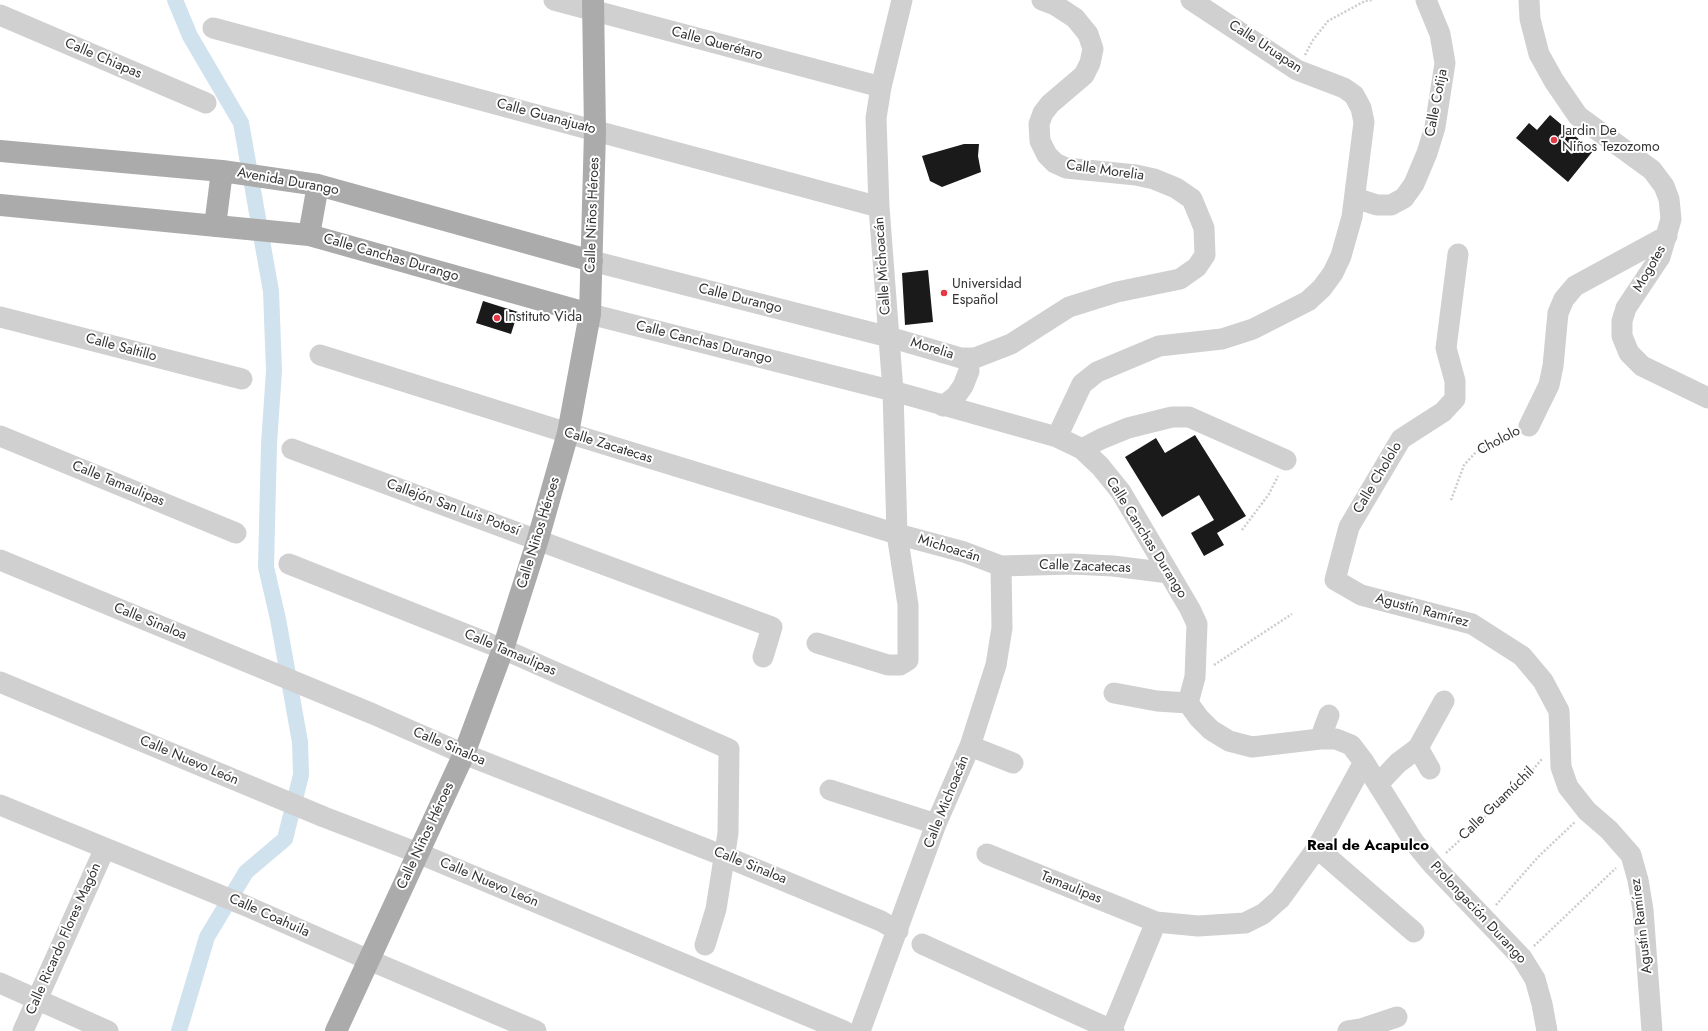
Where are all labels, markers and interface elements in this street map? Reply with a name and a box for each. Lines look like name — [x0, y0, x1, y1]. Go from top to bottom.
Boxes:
street label: Calle Uruapan — [1225, 17, 1305, 77]
street label: Calle Querétaro — [669, 24, 765, 64]
street label: Calle Chiapas — [62, 35, 144, 83]
street label: Calle Cotija — [1422, 68, 1452, 138]
street label: Calle Guanajuato — [495, 96, 597, 138]
place label: Jardin De Niños Tezozomo — [1562, 124, 1660, 156]
marker: Jardin De Niños Tezozomo — [1549, 135, 1559, 145]
street label: Calle Niños Héroes — [583, 157, 603, 273]
street label: Calle Morelia — [1065, 157, 1145, 185]
street label: Avenida Durango — [236, 165, 340, 199]
street label: Calle Michoacán — [871, 216, 895, 316]
street label: Calle Canchas Durango — [321, 231, 461, 285]
street label: Mogotes — [1630, 243, 1670, 295]
place label: Universidad Español — [952, 277, 1022, 310]
street label: Calle Durango — [696, 281, 784, 317]
marker: Universidad Español — [939, 288, 949, 298]
place label: Instituto Vida — [505, 310, 582, 326]
marker: Instituto Vida — [492, 313, 502, 323]
street label: Calle Canchas Durango — [634, 318, 774, 368]
street label: Calle Saltillo — [84, 330, 158, 366]
street label: Morelia — [908, 334, 956, 364]
street label: Chololo — [1475, 423, 1523, 459]
street label: Calle Zacatecas — [562, 425, 654, 467]
street label: Calle Chololo — [1350, 439, 1406, 517]
street label: Calle Tamaulipas — [69, 458, 167, 510]
street label: Calle Canchas Durango — [1102, 474, 1190, 602]
street label: Calle Niños Héroes — [514, 475, 564, 591]
street label: Callejón San Luis Potosí — [384, 476, 522, 540]
street label: Michoacán — [916, 532, 982, 566]
street label: Calle Zacatecas — [1039, 557, 1131, 577]
street label: Agustín Ramírez — [1373, 590, 1471, 632]
street label: Calle Sinaloa — [111, 600, 189, 644]
street label: Calle Tamaulipas — [462, 626, 558, 680]
street label: Calle Sinaloa — [410, 724, 488, 770]
street label: Calle Nuevo León — [137, 733, 241, 789]
street label: Calle Michoacán — [921, 753, 973, 851]
street label: Calle Guamúchil — [1456, 764, 1538, 844]
street label: Calle Niños Héroes — [394, 780, 458, 892]
district label: Real de Acapulco — [1307, 837, 1429, 855]
street label: Calle Sinaloa — [711, 844, 789, 888]
street label: Calle Nuevo León — [437, 855, 541, 911]
street label: Prolongación Durango — [1426, 858, 1530, 968]
street label: Calle Ricardo Flores Magón — [23, 861, 105, 1017]
street label: Tamaulipas — [1038, 868, 1104, 908]
street label: Agustín Ramírez — [1628, 877, 1656, 975]
street label: Calle Coahuila — [226, 891, 312, 941]

